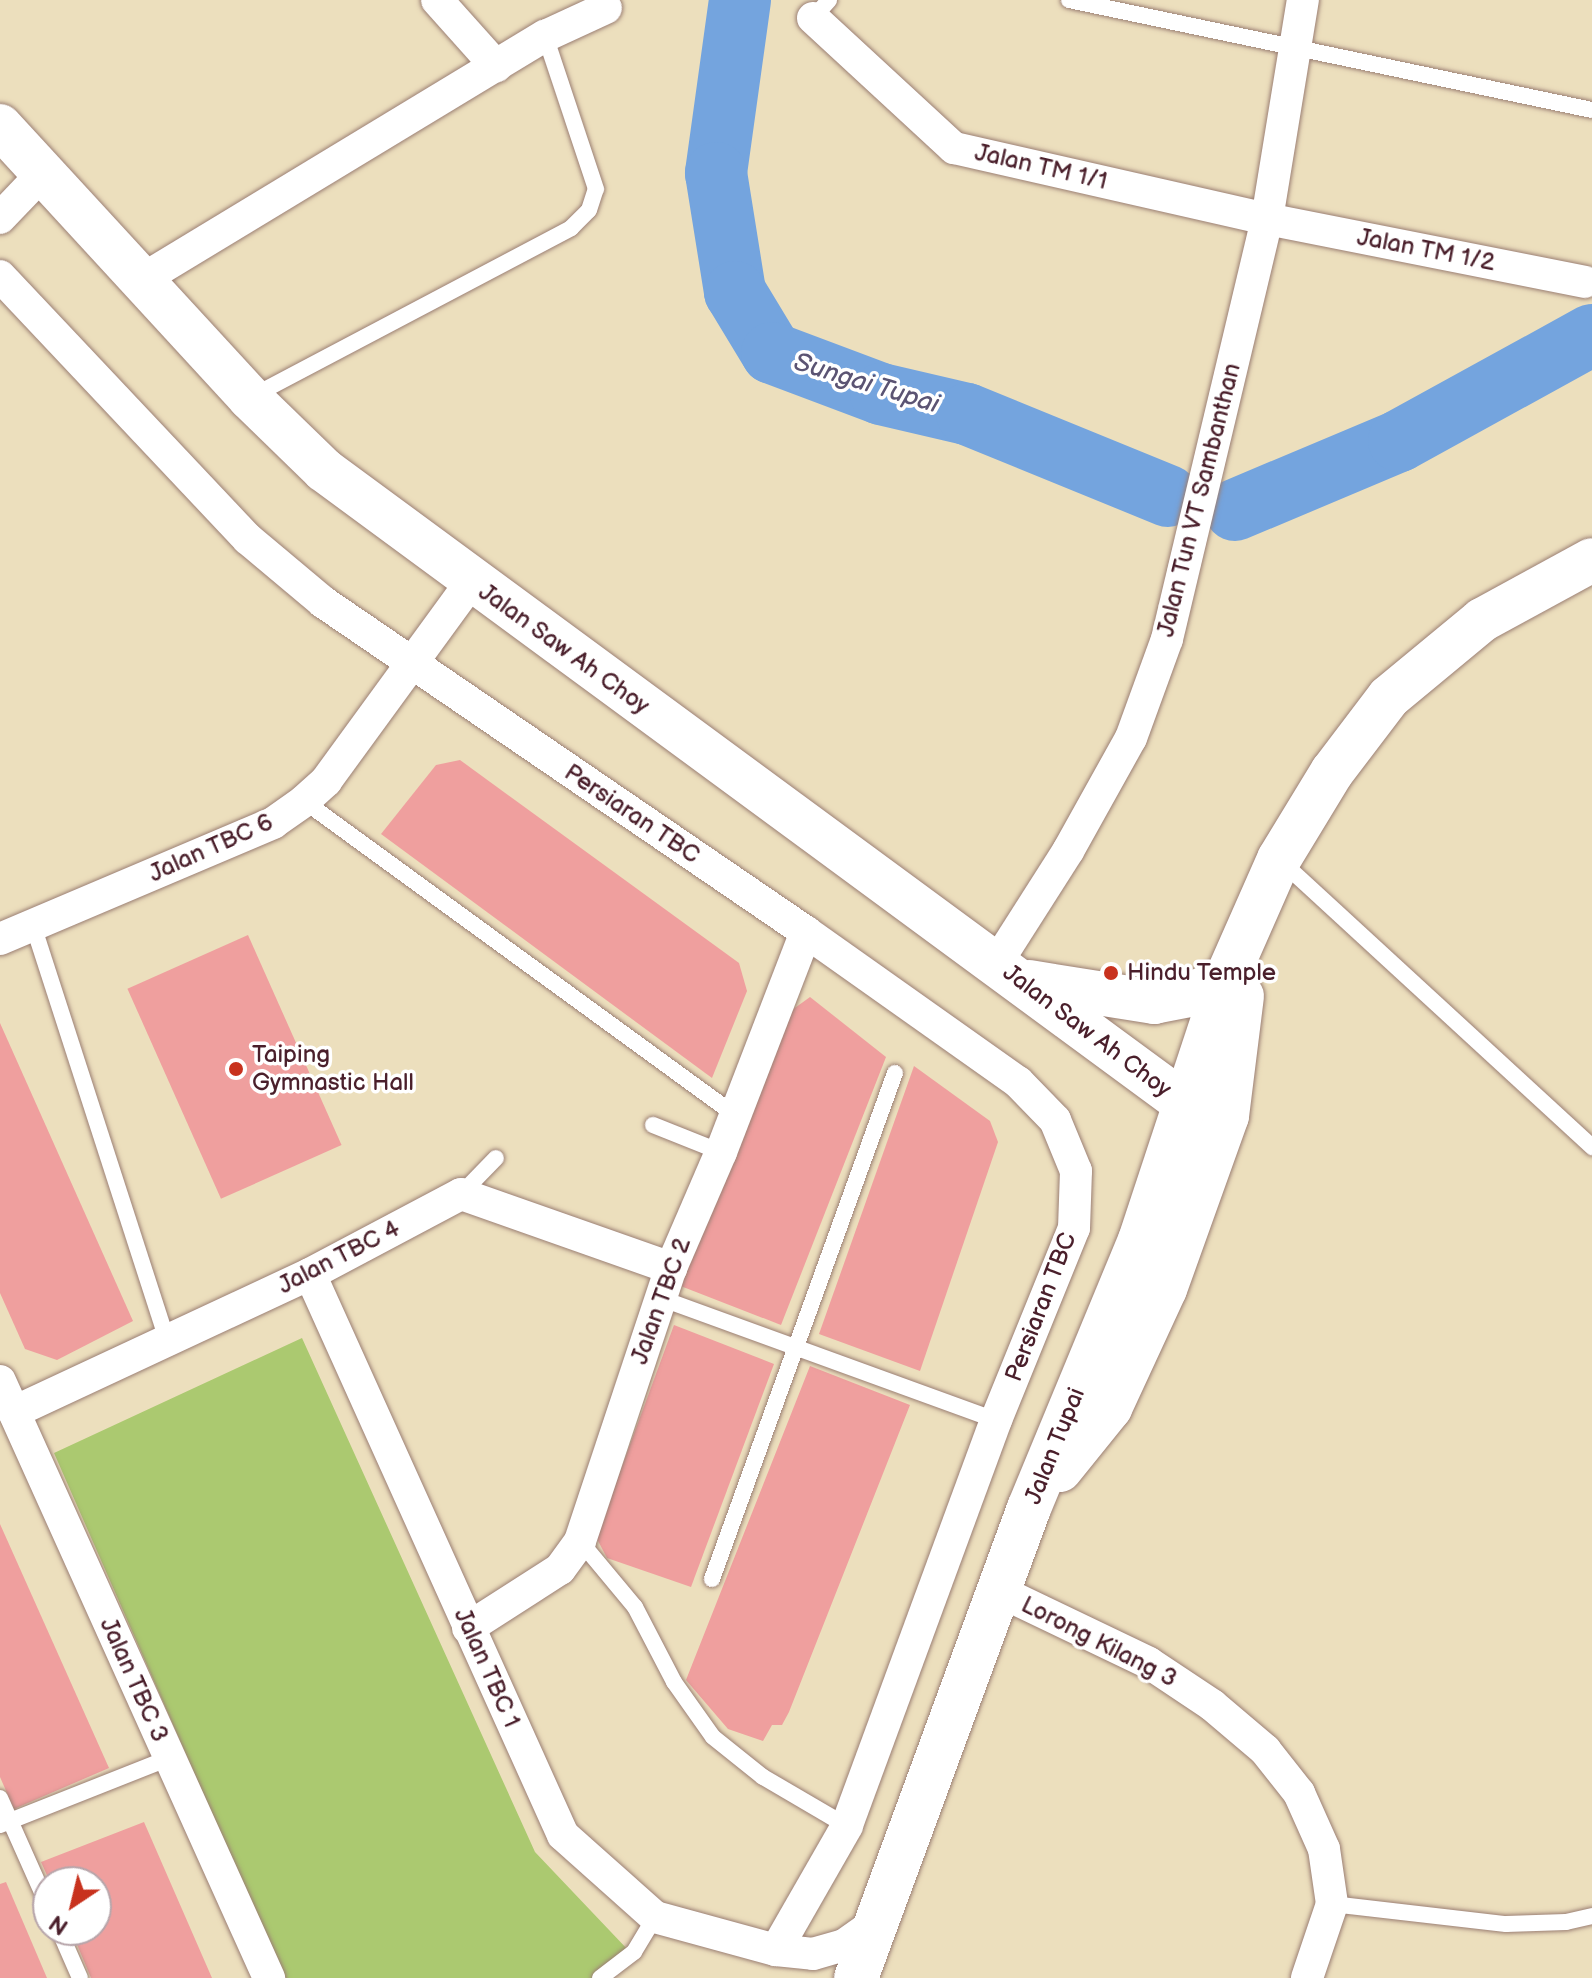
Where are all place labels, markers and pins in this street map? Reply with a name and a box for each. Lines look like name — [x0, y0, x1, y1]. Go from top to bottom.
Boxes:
place label: Hindu Temple — [1127, 959, 1277, 987]
marker: Hindu Temple — [1102, 964, 1120, 982]
place label: Taiping Gymnastic Hall — [252, 1041, 414, 1097]
marker: Taiping Gymnastic Hall — [227, 1060, 245, 1078]

